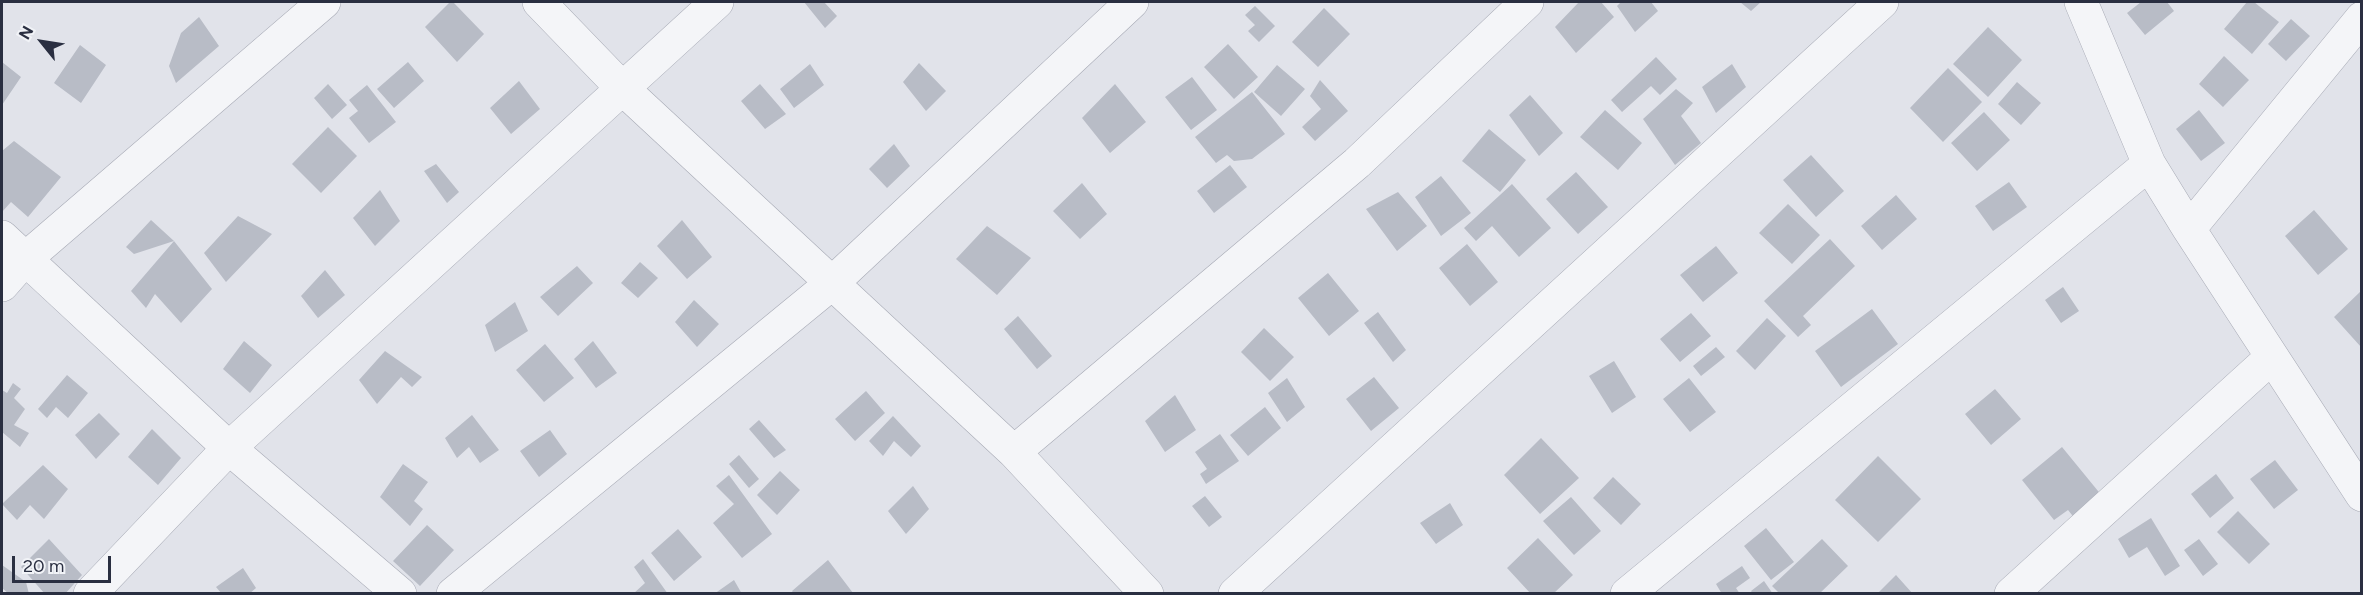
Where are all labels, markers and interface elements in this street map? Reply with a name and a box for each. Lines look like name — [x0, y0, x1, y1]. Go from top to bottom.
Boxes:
north arrow — [12, 12, 72, 72]
text: N — [15, 23, 37, 43]
scale bar — [15, 544, 114, 582]
text: 20 m — [23, 555, 64, 577]

